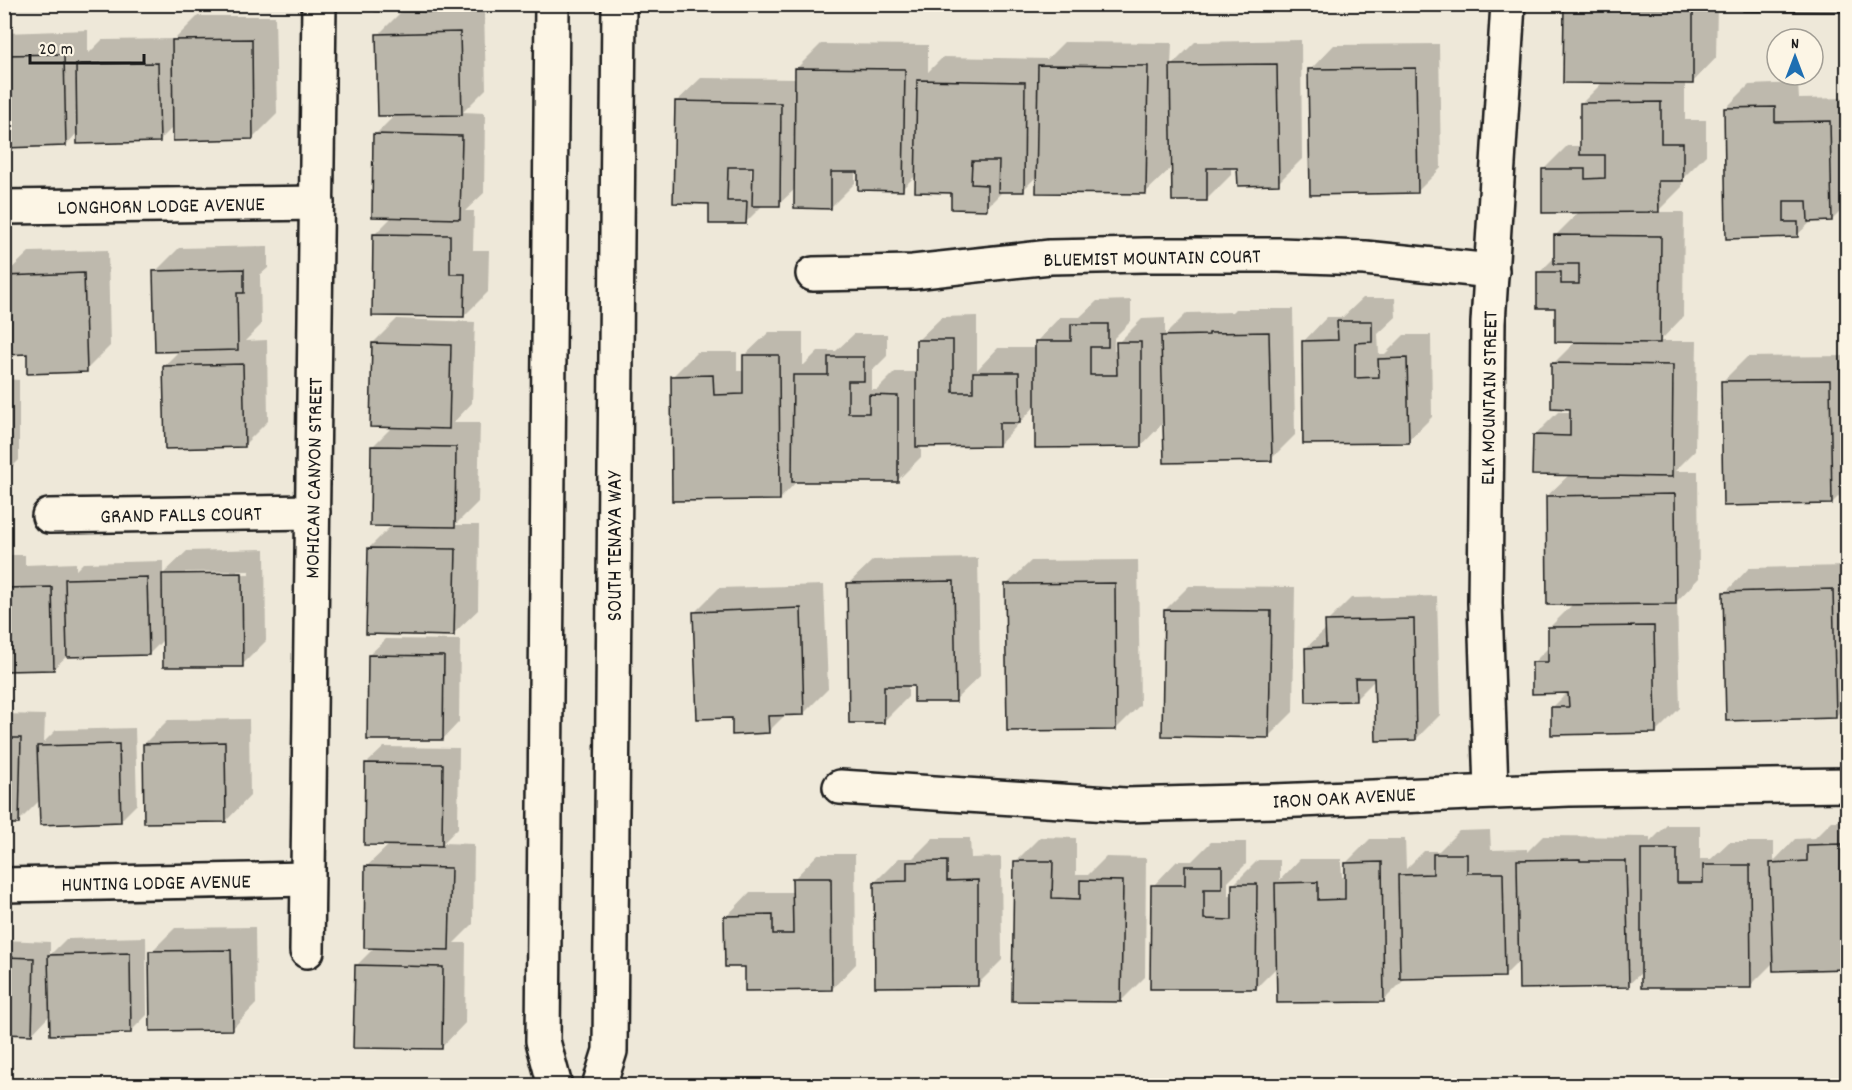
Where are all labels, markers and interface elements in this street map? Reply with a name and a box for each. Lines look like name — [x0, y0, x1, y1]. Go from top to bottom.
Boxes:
scale bar — [30, 27, 144, 65]
north arrow — [1765, 27, 1825, 87]
text: N — [1791, 33, 1799, 56]
text: 20 m — [39, 38, 73, 63]
street label: LONGHORN LODGE AVENUE — [57, 191, 265, 225]
street label: BLUEMIST MOUNTAIN COURT — [1043, 243, 1261, 277]
street label: ELK MOUNTAIN STREET — [1474, 310, 1508, 486]
street label: MOHICAN CANYON STREET — [299, 377, 333, 579]
street label: SOUTH TENAYA WAY — [602, 470, 632, 621]
street label: GRAND FALLS COURT — [100, 501, 263, 533]
street label: IRON OAK AVENUE — [1272, 781, 1417, 819]
street label: HUNTING LODGE AVENUE — [61, 868, 252, 902]

